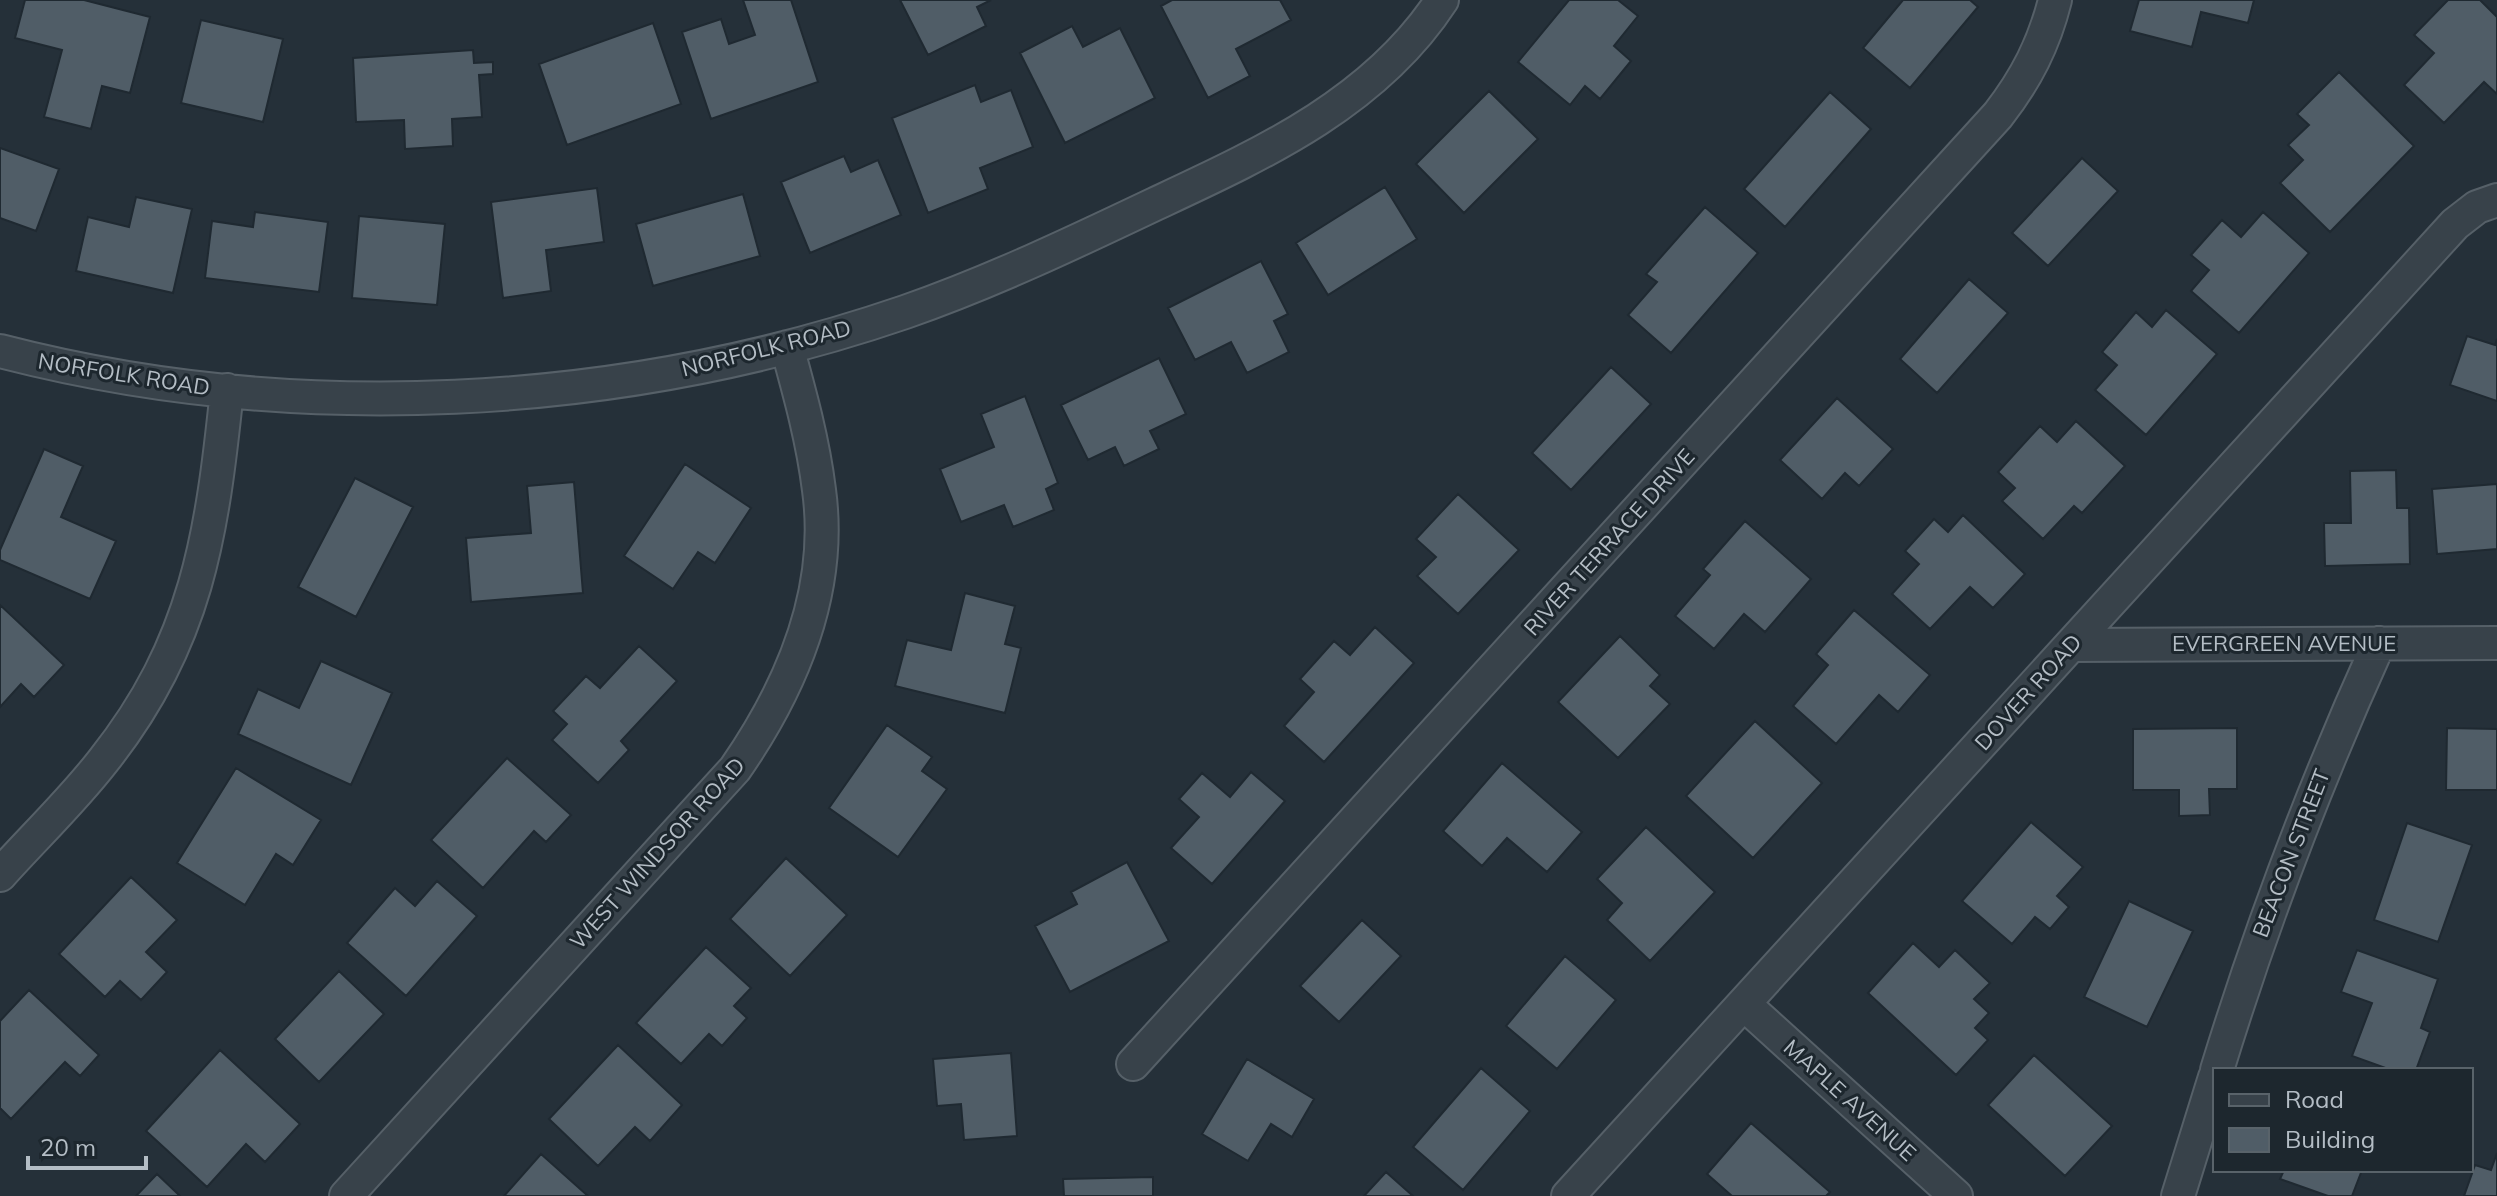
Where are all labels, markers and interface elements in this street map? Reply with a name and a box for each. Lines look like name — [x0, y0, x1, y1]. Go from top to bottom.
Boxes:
street label: NORFOLK ROAD — [678, 313, 854, 383]
street label: NORFOLK ROAD — [36, 347, 212, 401]
street label: RIVER TERRACE DRIVE — [1518, 443, 1700, 641]
street label: DOVER ROAD — [1968, 628, 2088, 756]
street label: EVERGREEN AVENUE — [2172, 629, 2396, 657]
street label: WEST WINDSOR ROAD — [563, 751, 751, 955]
street label: BEACON STREET — [2246, 765, 2336, 941]
street label: MAPLE AVENUE — [1778, 1033, 1922, 1167]
legend — [2213, 1068, 2473, 1172]
text: Road — [2285, 1084, 2344, 1114]
scale bar — [28, 1120, 146, 1170]
text: Building — [2285, 1124, 2375, 1154]
text: 20 m — [40, 1132, 96, 1162]

